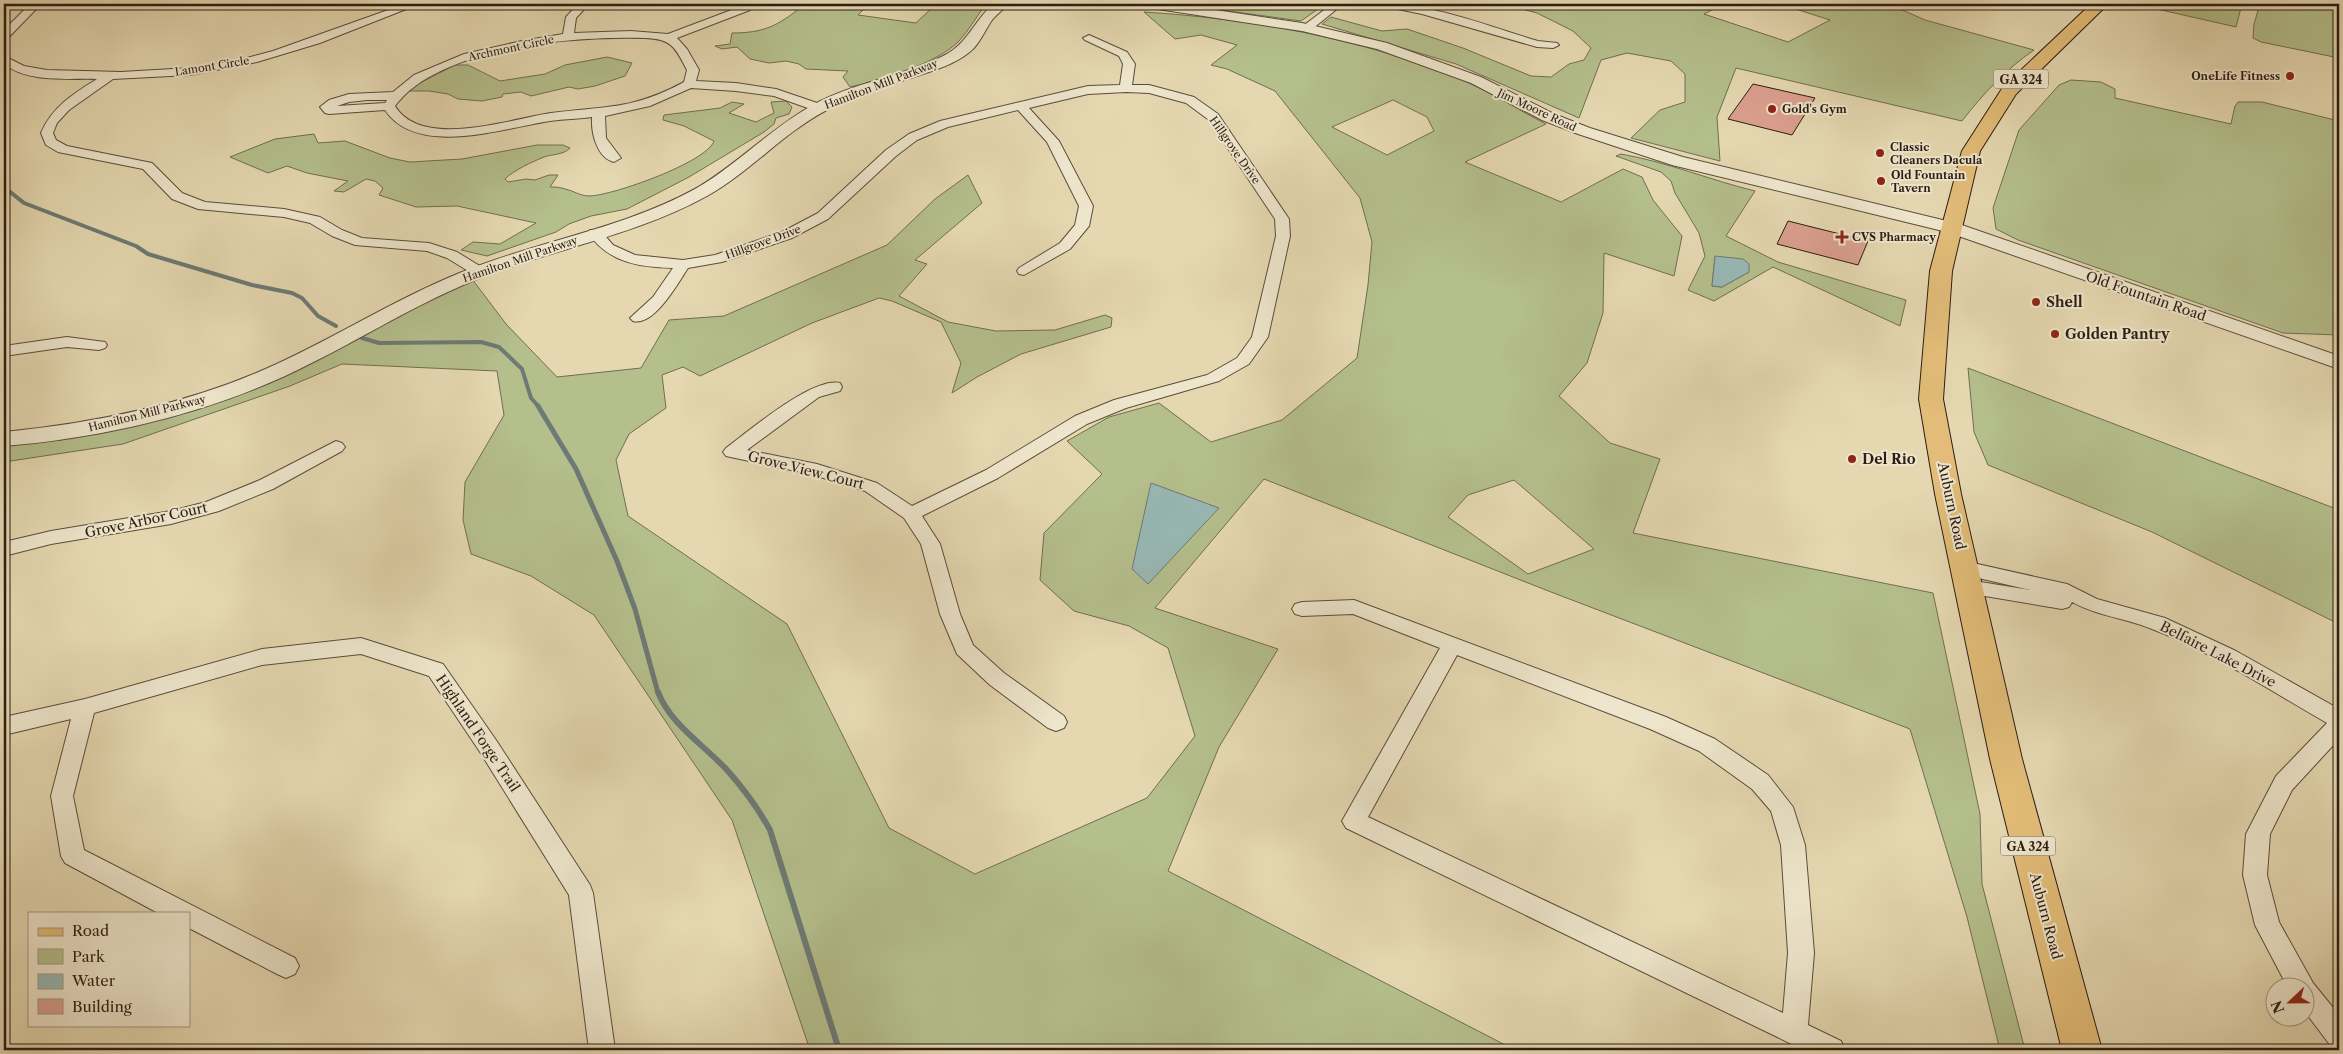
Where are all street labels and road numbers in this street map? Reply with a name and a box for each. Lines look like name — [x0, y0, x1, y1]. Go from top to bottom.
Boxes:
street label: Archmont Circle — [466, 32, 555, 64]
street label: Lamont Circle — [174, 53, 250, 79]
street label: Hamilton Mill Parkway — [822, 56, 941, 112]
road number: GA 324 — [1994, 70, 2048, 88]
street label: Jim Moore Road — [1493, 85, 1579, 135]
street label: Hillgrove Drive — [1207, 113, 1263, 187]
street label: Hillgrove Drive — [723, 222, 803, 262]
street label: Hamilton Mill Parkway — [461, 232, 580, 285]
street label: Old Fountain Road — [2083, 267, 2209, 325]
street label: Hamilton Mill Parkway — [87, 391, 208, 434]
street label: Grove View Court — [746, 447, 866, 493]
street label: Auburn Road — [1934, 460, 1970, 552]
street label: Grove Arbor Court — [83, 498, 209, 542]
street label: Belfaire Lake Drive — [2157, 617, 2279, 691]
street label: Highland Forge Trail — [432, 671, 524, 795]
road number: GA 324 — [2000, 836, 2056, 856]
street label: Auburn Road — [2026, 870, 2066, 962]

